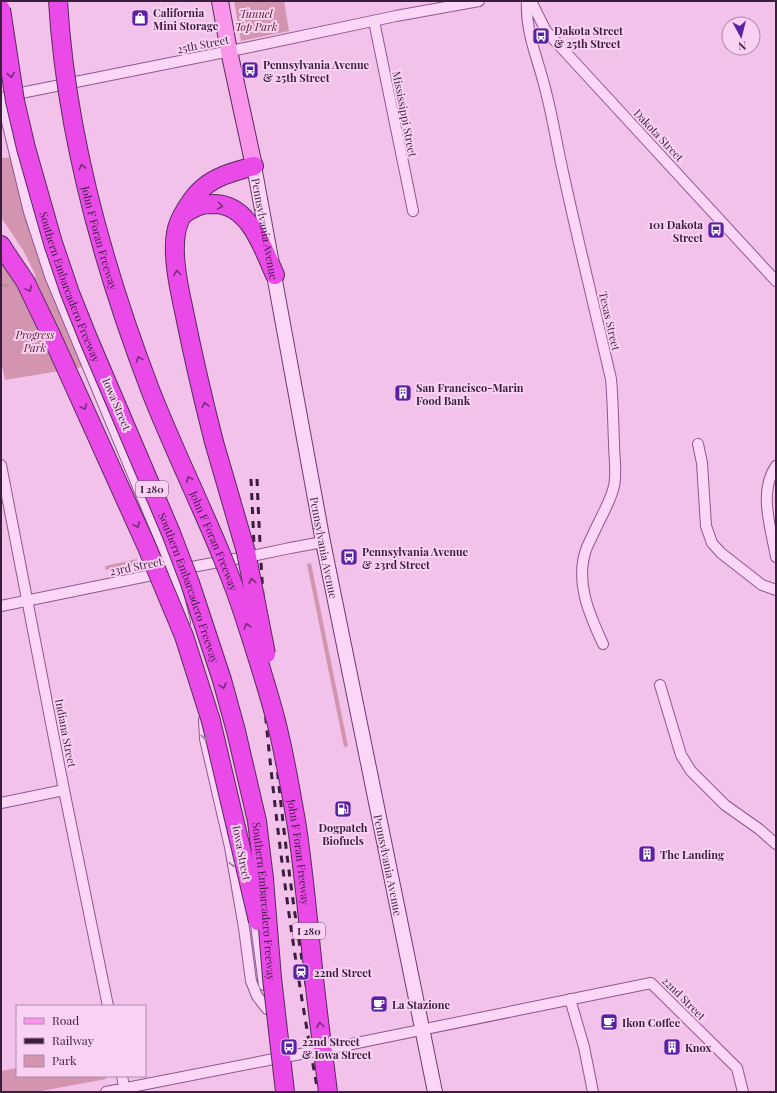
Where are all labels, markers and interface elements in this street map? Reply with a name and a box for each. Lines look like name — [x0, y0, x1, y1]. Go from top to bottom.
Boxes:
place label: California Mini Storage — [153, 5, 219, 33]
park label: Tunnel Top Park — [235, 6, 278, 34]
shop icon: California Mini Storage — [130, 8, 150, 28]
north arrow — [721, 16, 761, 56]
place label: Dakota Street & 25th Street — [554, 23, 623, 51]
bus stop icon: Dakota Street & 25th Street — [531, 26, 551, 46]
street label: 25th Street — [176, 32, 230, 56]
text: N — [737, 38, 747, 54]
place label: Pennsylvania Avenue & 25th Street — [263, 57, 370, 85]
bus stop icon: Pennsylvania Avenue & 25th Street — [240, 60, 260, 80]
street label: Mississippi Street — [389, 70, 421, 158]
one-way arrow — [6, 72, 15, 78]
street label: Dakota Street — [631, 106, 687, 165]
one-way arrow — [78, 164, 86, 170]
street label: Pennsylvania Avenue — [249, 177, 282, 281]
street label: John F Foran Freeway — [79, 183, 122, 292]
one-way arrow — [217, 201, 223, 209]
street label: Southern Embarcadero Freeway — [37, 210, 105, 365]
place label: 101 Dakota Street — [649, 217, 703, 245]
bus stop icon: 101 Dakota Street — [706, 220, 726, 240]
one-way arrow — [173, 270, 182, 276]
one-way arrow — [24, 285, 31, 292]
street label: Texas Street — [596, 290, 624, 352]
park label: Progress Park — [15, 327, 55, 355]
one-way arrow — [136, 355, 144, 362]
street label: Iowa Street — [99, 376, 135, 433]
place label: San Francisco-Marin Food Bank — [416, 380, 524, 408]
building icon: San Francisco-Marin Food Bank — [393, 383, 413, 403]
one-way arrow — [201, 401, 209, 408]
one-way arrow — [79, 402, 87, 410]
one-way arrow — [186, 475, 194, 483]
road number: I 280 — [136, 481, 168, 497]
street label: John F Foran Freeway — [186, 487, 242, 593]
street label: Pennsylvania Avenue — [307, 496, 342, 600]
street label: Southern Embarcadero Freeway — [156, 510, 224, 665]
one-way arrow — [133, 522, 141, 529]
place label: Pennsylvania Avenue & 23rd Street — [362, 544, 469, 572]
bus stop icon: Pennsylvania Avenue & 23rd Street — [339, 547, 359, 567]
street label: 23rd Street — [108, 554, 164, 578]
one-way arrow — [249, 578, 257, 584]
one-way arrow — [243, 622, 252, 629]
one-way arrow — [219, 682, 227, 689]
street label: Indiana Street — [52, 697, 80, 769]
one-way arrow — [201, 734, 210, 740]
street label: John F Foran Freeway — [285, 797, 314, 906]
fuel station icon: Dogpatch Biofuels — [333, 799, 353, 819]
street label: Pennsylvania Avenue — [371, 813, 407, 918]
place label: Dogpatch Biofuels — [318, 820, 368, 848]
street label: Southern Embarcadero Freeway — [250, 821, 280, 982]
street label: Iowa Street — [229, 824, 255, 882]
building icon: The Landing — [637, 844, 657, 864]
place label: The Landing — [660, 847, 725, 862]
one-way arrow — [228, 861, 236, 867]
road number: I 280 — [293, 923, 325, 939]
station icon: 22nd Street — [291, 962, 311, 982]
place label: 22nd Street — [314, 965, 372, 980]
street label: 22nd Street — [659, 973, 709, 1023]
cafe icon: La Stazione — [369, 994, 389, 1014]
place label: La Stazione — [392, 997, 451, 1012]
legend — [16, 1005, 146, 1077]
text: Road — [52, 1012, 79, 1028]
cafe icon: Ikon Coffee — [599, 1012, 619, 1032]
place label: Ikon Coffee — [622, 1015, 681, 1030]
one-way arrow — [315, 1022, 324, 1029]
text: Railway — [52, 1032, 94, 1048]
place label: 22nd Street & Iowa Street — [302, 1034, 372, 1062]
bus stop icon: 22nd Street & Iowa Street — [279, 1037, 299, 1057]
building icon: Knox — [662, 1037, 682, 1057]
place label: Knox — [685, 1040, 712, 1055]
text: Park — [52, 1052, 77, 1068]

